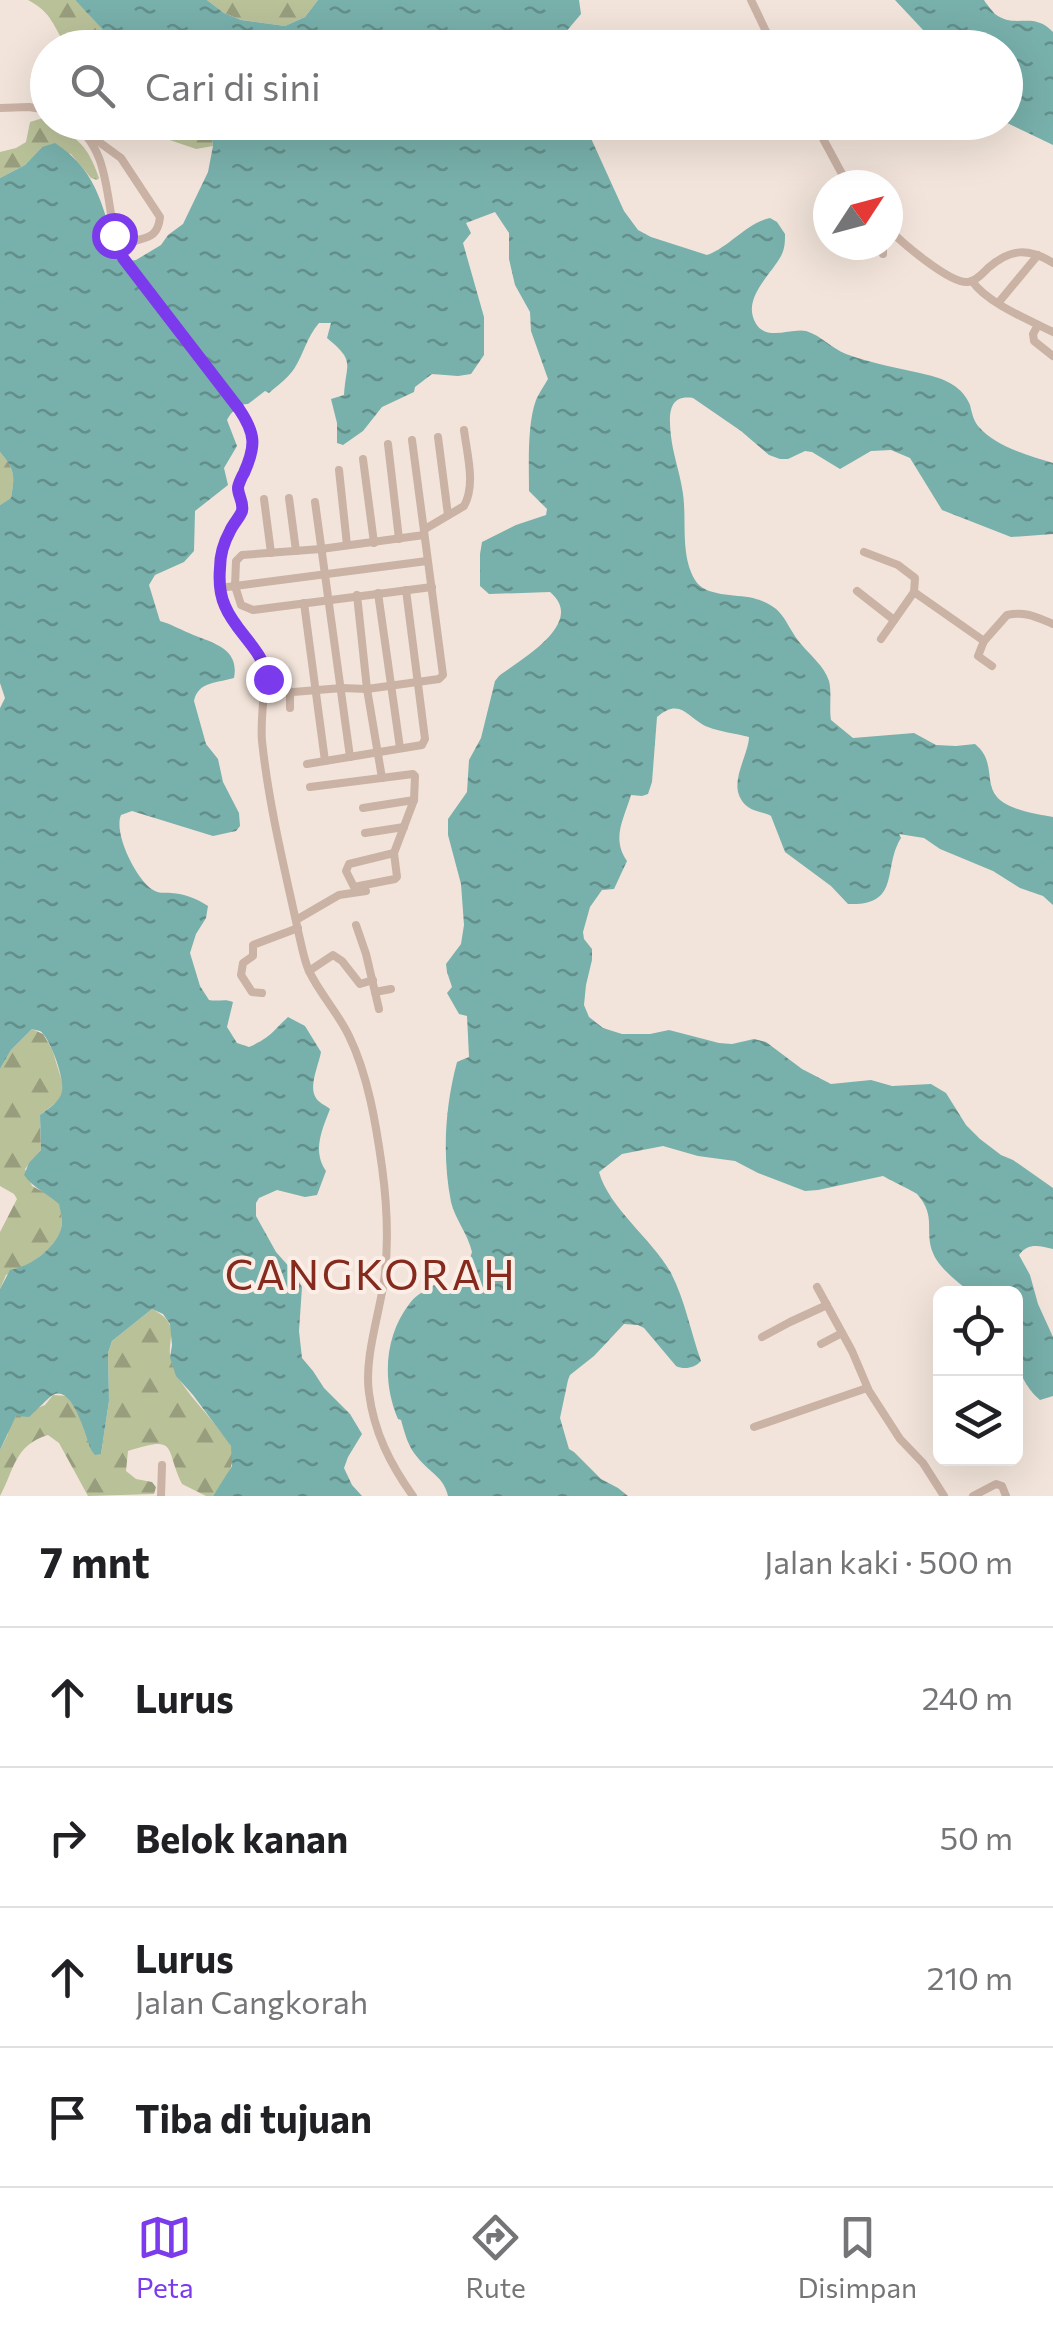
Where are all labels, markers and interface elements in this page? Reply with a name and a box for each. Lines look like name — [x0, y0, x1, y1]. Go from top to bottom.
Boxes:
search box — [30, 30, 1023, 140]
icon: search — [65, 58, 120, 113]
text: Cari di sini — [145, 62, 321, 109]
north arrow — [813, 170, 903, 260]
route start — [92, 213, 138, 259]
route end — [246, 657, 292, 703]
district label: CANGKORAH — [225, 1247, 517, 1299]
map controls — [933, 1286, 1023, 1466]
button: locate — [933, 1286, 1023, 1376]
button: layers — [933, 1376, 1023, 1466]
text: 7 mnt — [40, 1535, 150, 1587]
text: Jalan kaki · 500 m — [764, 1541, 1013, 1581]
icon: ahead — [40, 1670, 95, 1725]
text: Lurus — [135, 1674, 234, 1721]
text: 240 m — [922, 1677, 1013, 1717]
icon: right — [40, 1810, 95, 1865]
text: Belok kanan — [135, 1814, 348, 1861]
text: 50 m — [940, 1817, 1013, 1857]
text: Lurus — [135, 1934, 234, 1981]
icon: ahead — [40, 1950, 95, 2005]
text: 210 m — [927, 1957, 1013, 1997]
text: Jalan Cangkorah — [135, 1981, 368, 2021]
icon: arrive — [40, 2090, 95, 2145]
text: Tiba di tujuan — [135, 2094, 372, 2141]
tab: Peta — [136, 2210, 194, 2304]
tab: Rute — [466, 2210, 526, 2304]
tab: Disimpan — [798, 2210, 917, 2304]

